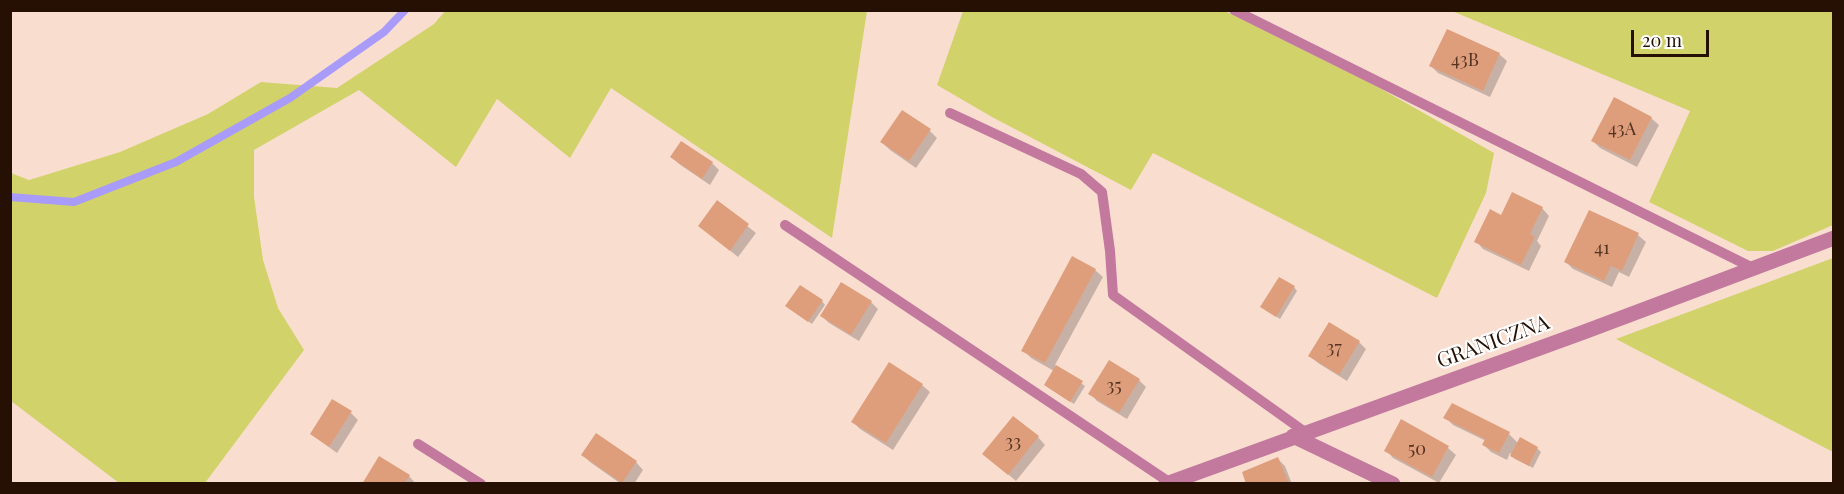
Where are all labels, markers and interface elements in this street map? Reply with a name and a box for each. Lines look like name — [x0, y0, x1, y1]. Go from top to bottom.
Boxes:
scale bar — [1634, 18, 1712, 56]
text: 20 m — [1642, 28, 1682, 52]
house number: 43B — [1451, 49, 1479, 71]
house number: 43A — [1608, 118, 1636, 140]
house number: 41 — [1594, 237, 1610, 259]
street label: GRANICZNA — [1433, 310, 1553, 374]
house number: 37 — [1326, 337, 1342, 359]
house number: 35 — [1106, 375, 1122, 397]
house number: 33 — [1005, 431, 1021, 453]
house number: 50 — [1408, 438, 1426, 460]

